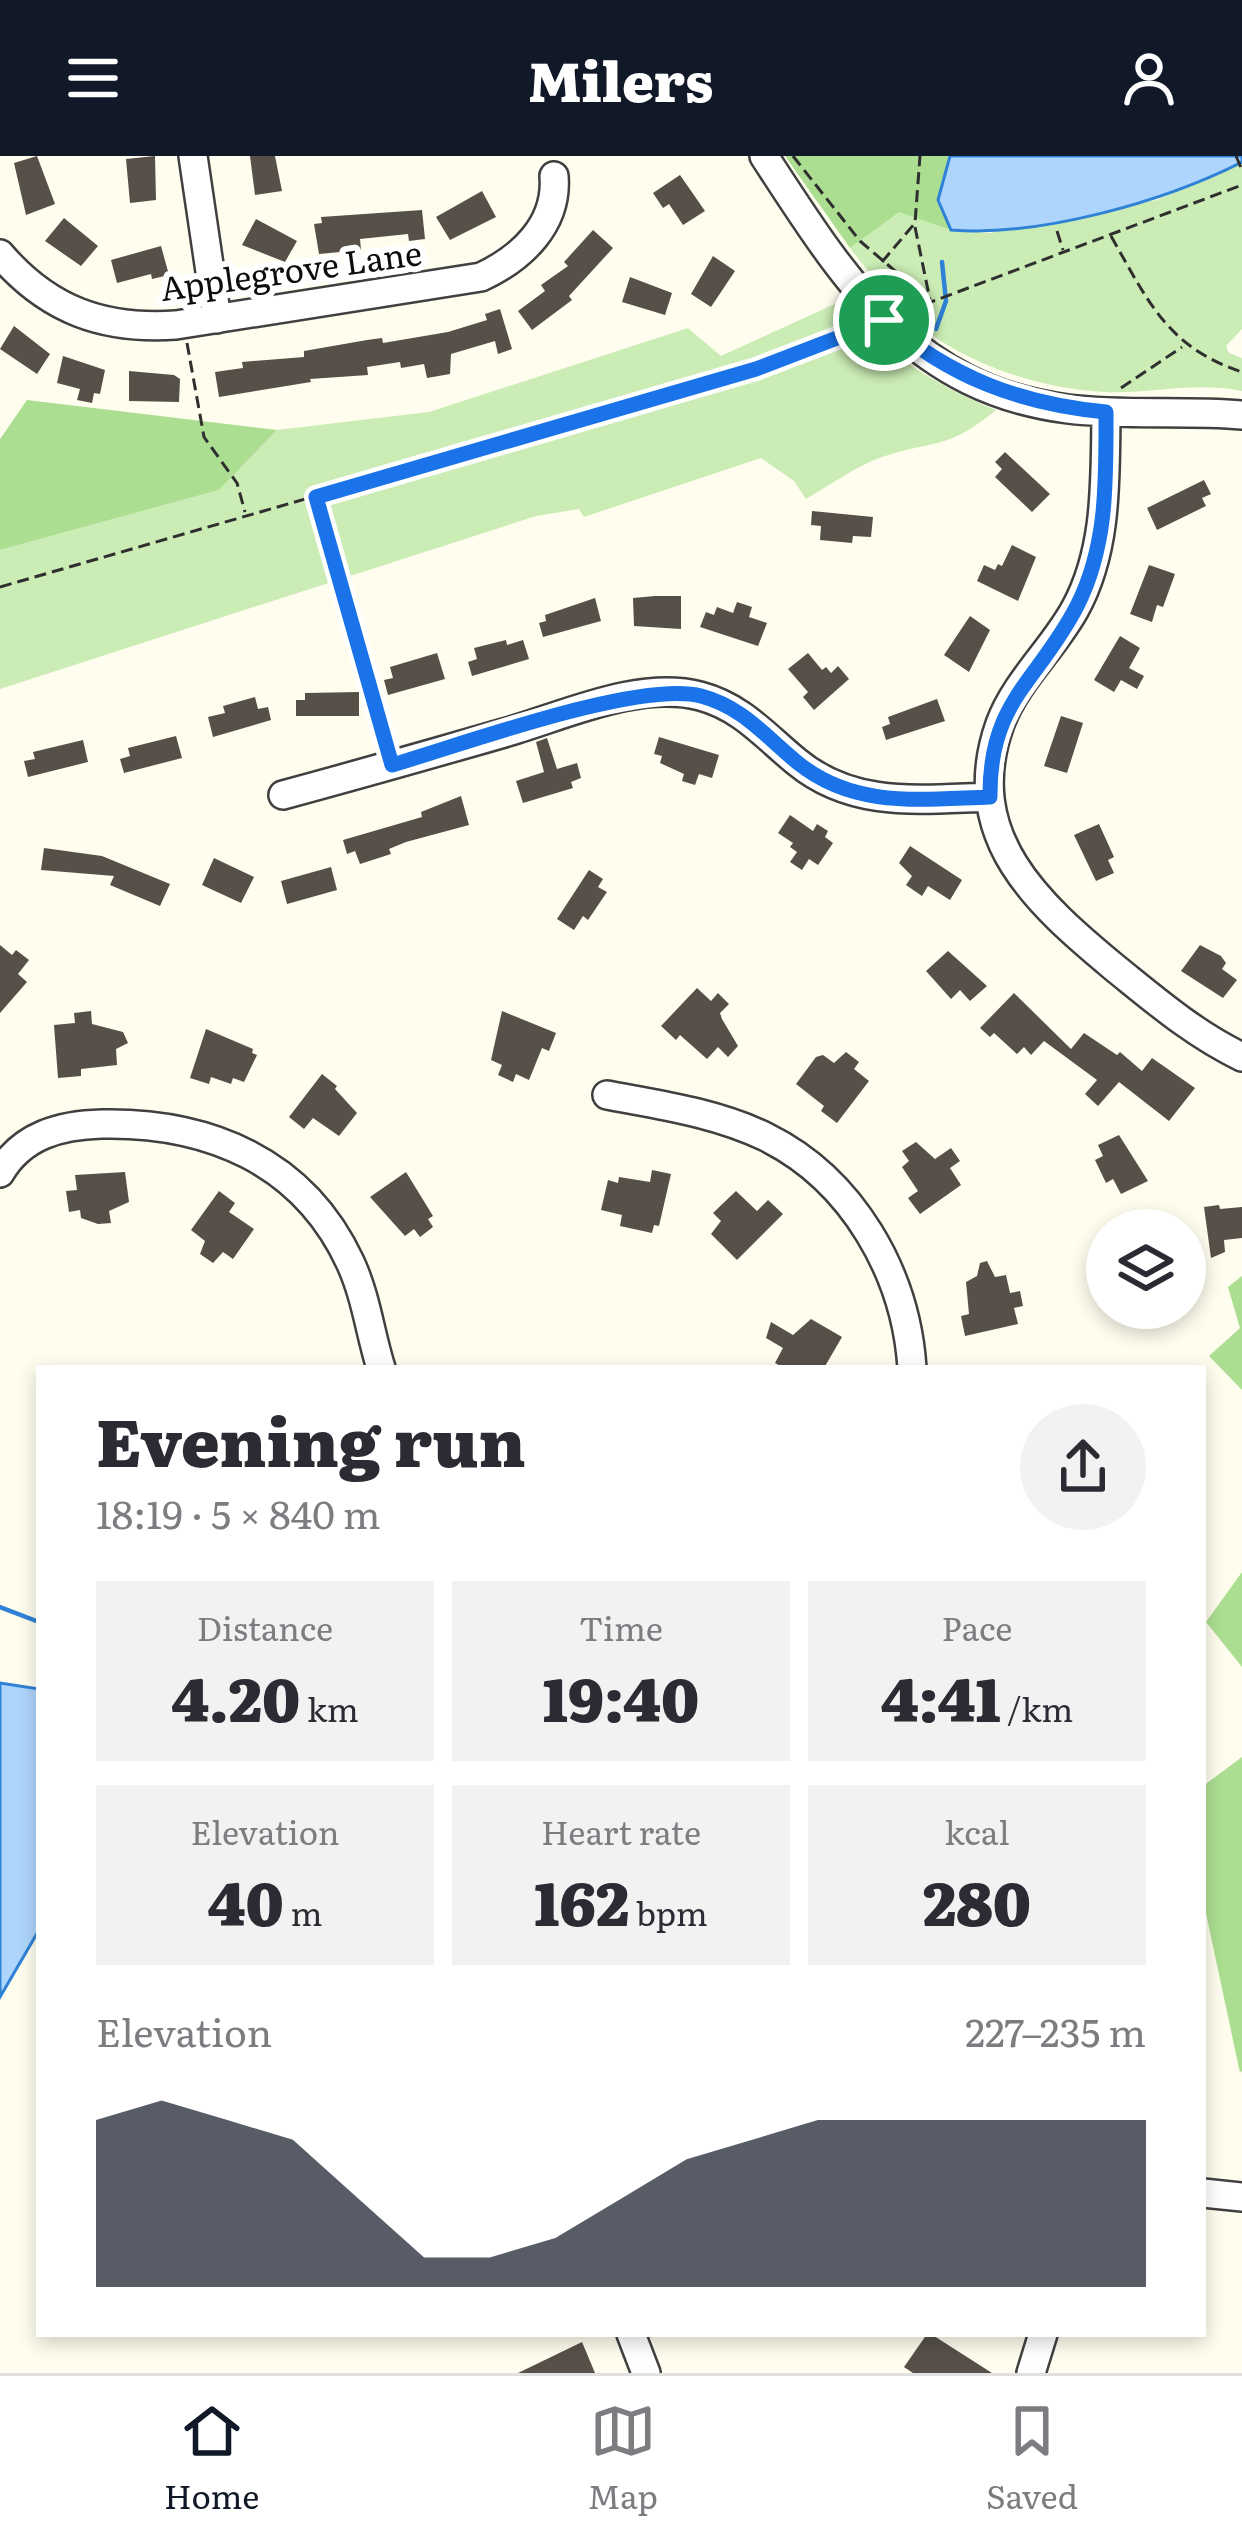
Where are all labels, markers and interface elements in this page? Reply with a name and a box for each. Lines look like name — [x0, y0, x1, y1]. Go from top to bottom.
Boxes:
text: Milers — [529, 38, 713, 119]
icon: menu — [60, 45, 126, 111]
icon: person — [1116, 45, 1182, 111]
street label: Applegrove Lane — [157, 226, 425, 311]
pin — [833, 269, 935, 371]
icon: arrive — [851, 287, 917, 353]
map controls — [1086, 1209, 1206, 1329]
button: layers — [1086, 1209, 1206, 1329]
text: Evening run — [96, 1389, 526, 1487]
button: share — [1020, 1404, 1146, 1530]
text: 18:19 · 5 × 840 m — [96, 1483, 380, 1541]
text: Distance — [197, 1602, 333, 1651]
text: Time — [579, 1602, 663, 1651]
text: Pace — [942, 1602, 1012, 1651]
text: 4.20 — [171, 1651, 300, 1740]
text: 19:40 — [543, 1651, 699, 1740]
text: 4:41 — [881, 1651, 1001, 1740]
text: km — [300, 1683, 359, 1732]
text: /km — [1001, 1683, 1073, 1732]
text: Elevation — [190, 1806, 340, 1855]
text: Heart rate — [541, 1806, 701, 1855]
text: kcal — [944, 1806, 1010, 1855]
text: 40 — [208, 1855, 284, 1944]
text: 162 — [534, 1855, 629, 1944]
text: 280 — [923, 1855, 1031, 1944]
text: m — [284, 1887, 322, 1936]
text: bpm — [629, 1887, 708, 1936]
text: Elevation — [96, 2001, 272, 2059]
text: 227–235 m — [965, 2001, 1146, 2059]
tab: Home — [164, 2398, 259, 2519]
tab: Map — [588, 2398, 658, 2519]
tab: Saved — [986, 2398, 1078, 2519]

